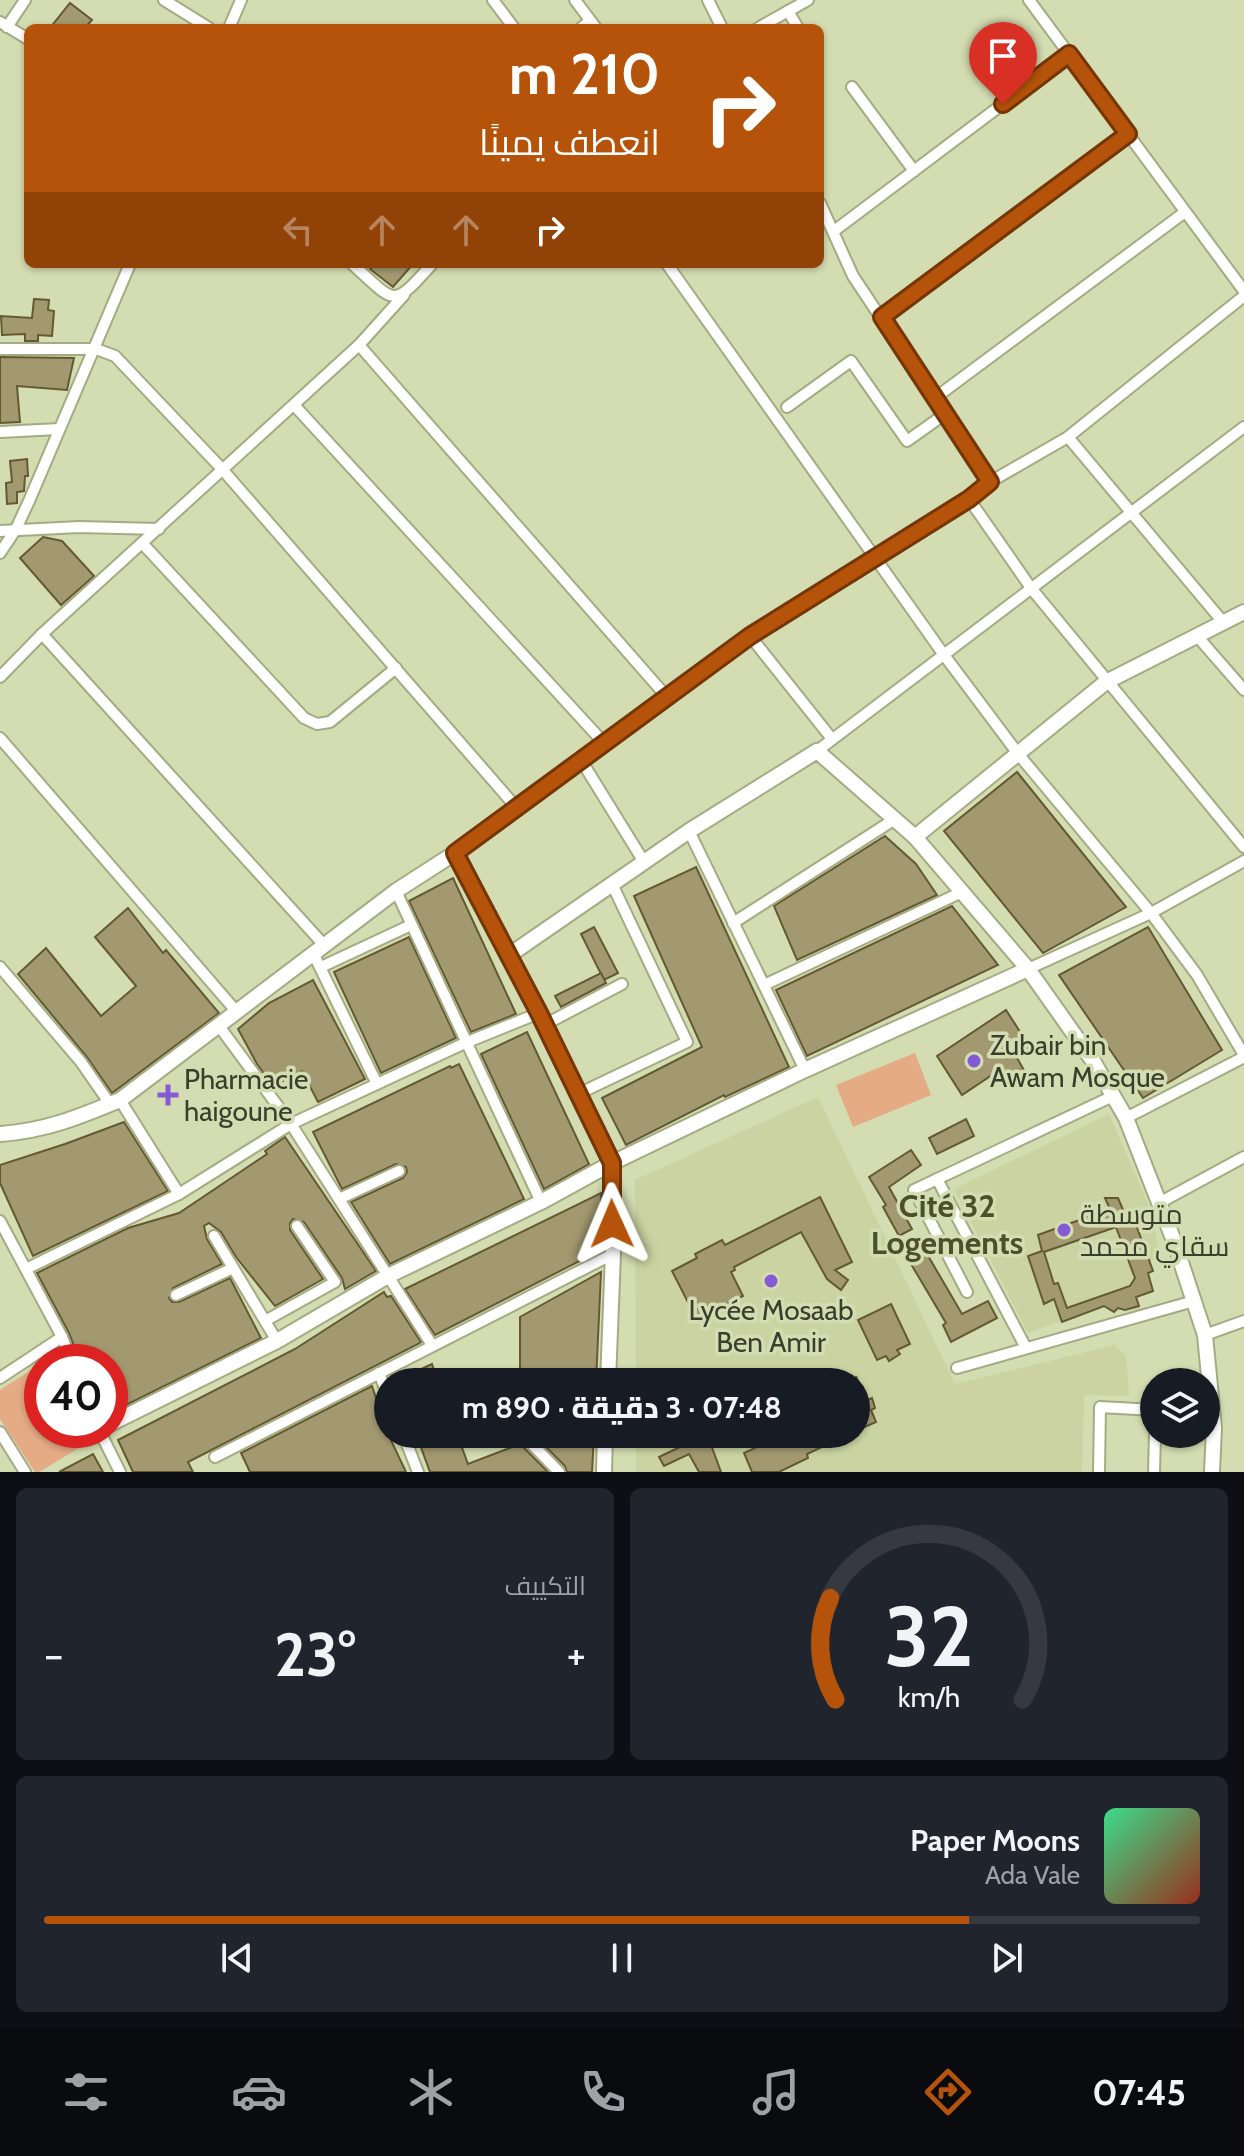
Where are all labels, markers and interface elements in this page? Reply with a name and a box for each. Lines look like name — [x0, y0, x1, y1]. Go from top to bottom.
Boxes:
pin — [969, 22, 1037, 104]
icon: arrive — [981, 34, 1025, 78]
text: 210 m — [509, 40, 660, 108]
icon: right — [688, 56, 792, 160]
text: انعطف يمينًا — [479, 120, 660, 164]
icon: left — [276, 208, 320, 252]
icon: ahead — [360, 208, 404, 252]
icon: ahead — [444, 208, 488, 252]
icon: right — [528, 208, 572, 252]
place label: Zubair bin Awam Mosque — [990, 1028, 1165, 1094]
marker: Zubair bin Awam Mosque — [965, 1052, 983, 1070]
place label: Pharmacie haigoune — [184, 1062, 308, 1128]
marker: Pharmacie haigoune — [159, 1086, 177, 1104]
position arrow — [570, 1182, 654, 1266]
district label: Cité 32 Logements — [871, 1186, 1023, 1262]
place label: متوسطة سقاي محمد — [1080, 1197, 1229, 1268]
marker: متوسطة سقاي محمد — [1055, 1221, 1073, 1239]
marker: Lycée Mosaab Ben Amir — [762, 1272, 780, 1290]
place label: Lycée Mosaab Ben Amir — [688, 1293, 854, 1359]
speed limit sign: 40 — [24, 1344, 128, 1448]
map controls — [1140, 1368, 1220, 1448]
button: layers — [1140, 1368, 1220, 1448]
text: 07:48 · 3 دقيقة · 890 m — [462, 1389, 782, 1426]
text: التكييف — [504, 1570, 586, 1602]
text: 32 — [885, 1586, 973, 1687]
text: 23° — [274, 1618, 356, 1691]
text: − — [44, 1628, 63, 1681]
text: + — [567, 1628, 586, 1681]
text: km/h — [898, 1679, 960, 1714]
text: Paper Moons — [910, 1822, 1080, 1859]
text: Ada Vale — [985, 1859, 1080, 1891]
icon: previous — [215, 1936, 259, 1980]
icon: pause — [600, 1936, 644, 1980]
icon: next — [985, 1936, 1029, 1980]
icon: filters — [58, 2064, 114, 2120]
icon: car — [231, 2064, 287, 2120]
icon: climate — [403, 2064, 459, 2120]
icon: phone — [575, 2064, 631, 2120]
icon: music — [748, 2064, 804, 2120]
icon: directions — [920, 2064, 976, 2120]
text: 07:45 — [1092, 2070, 1186, 2114]

